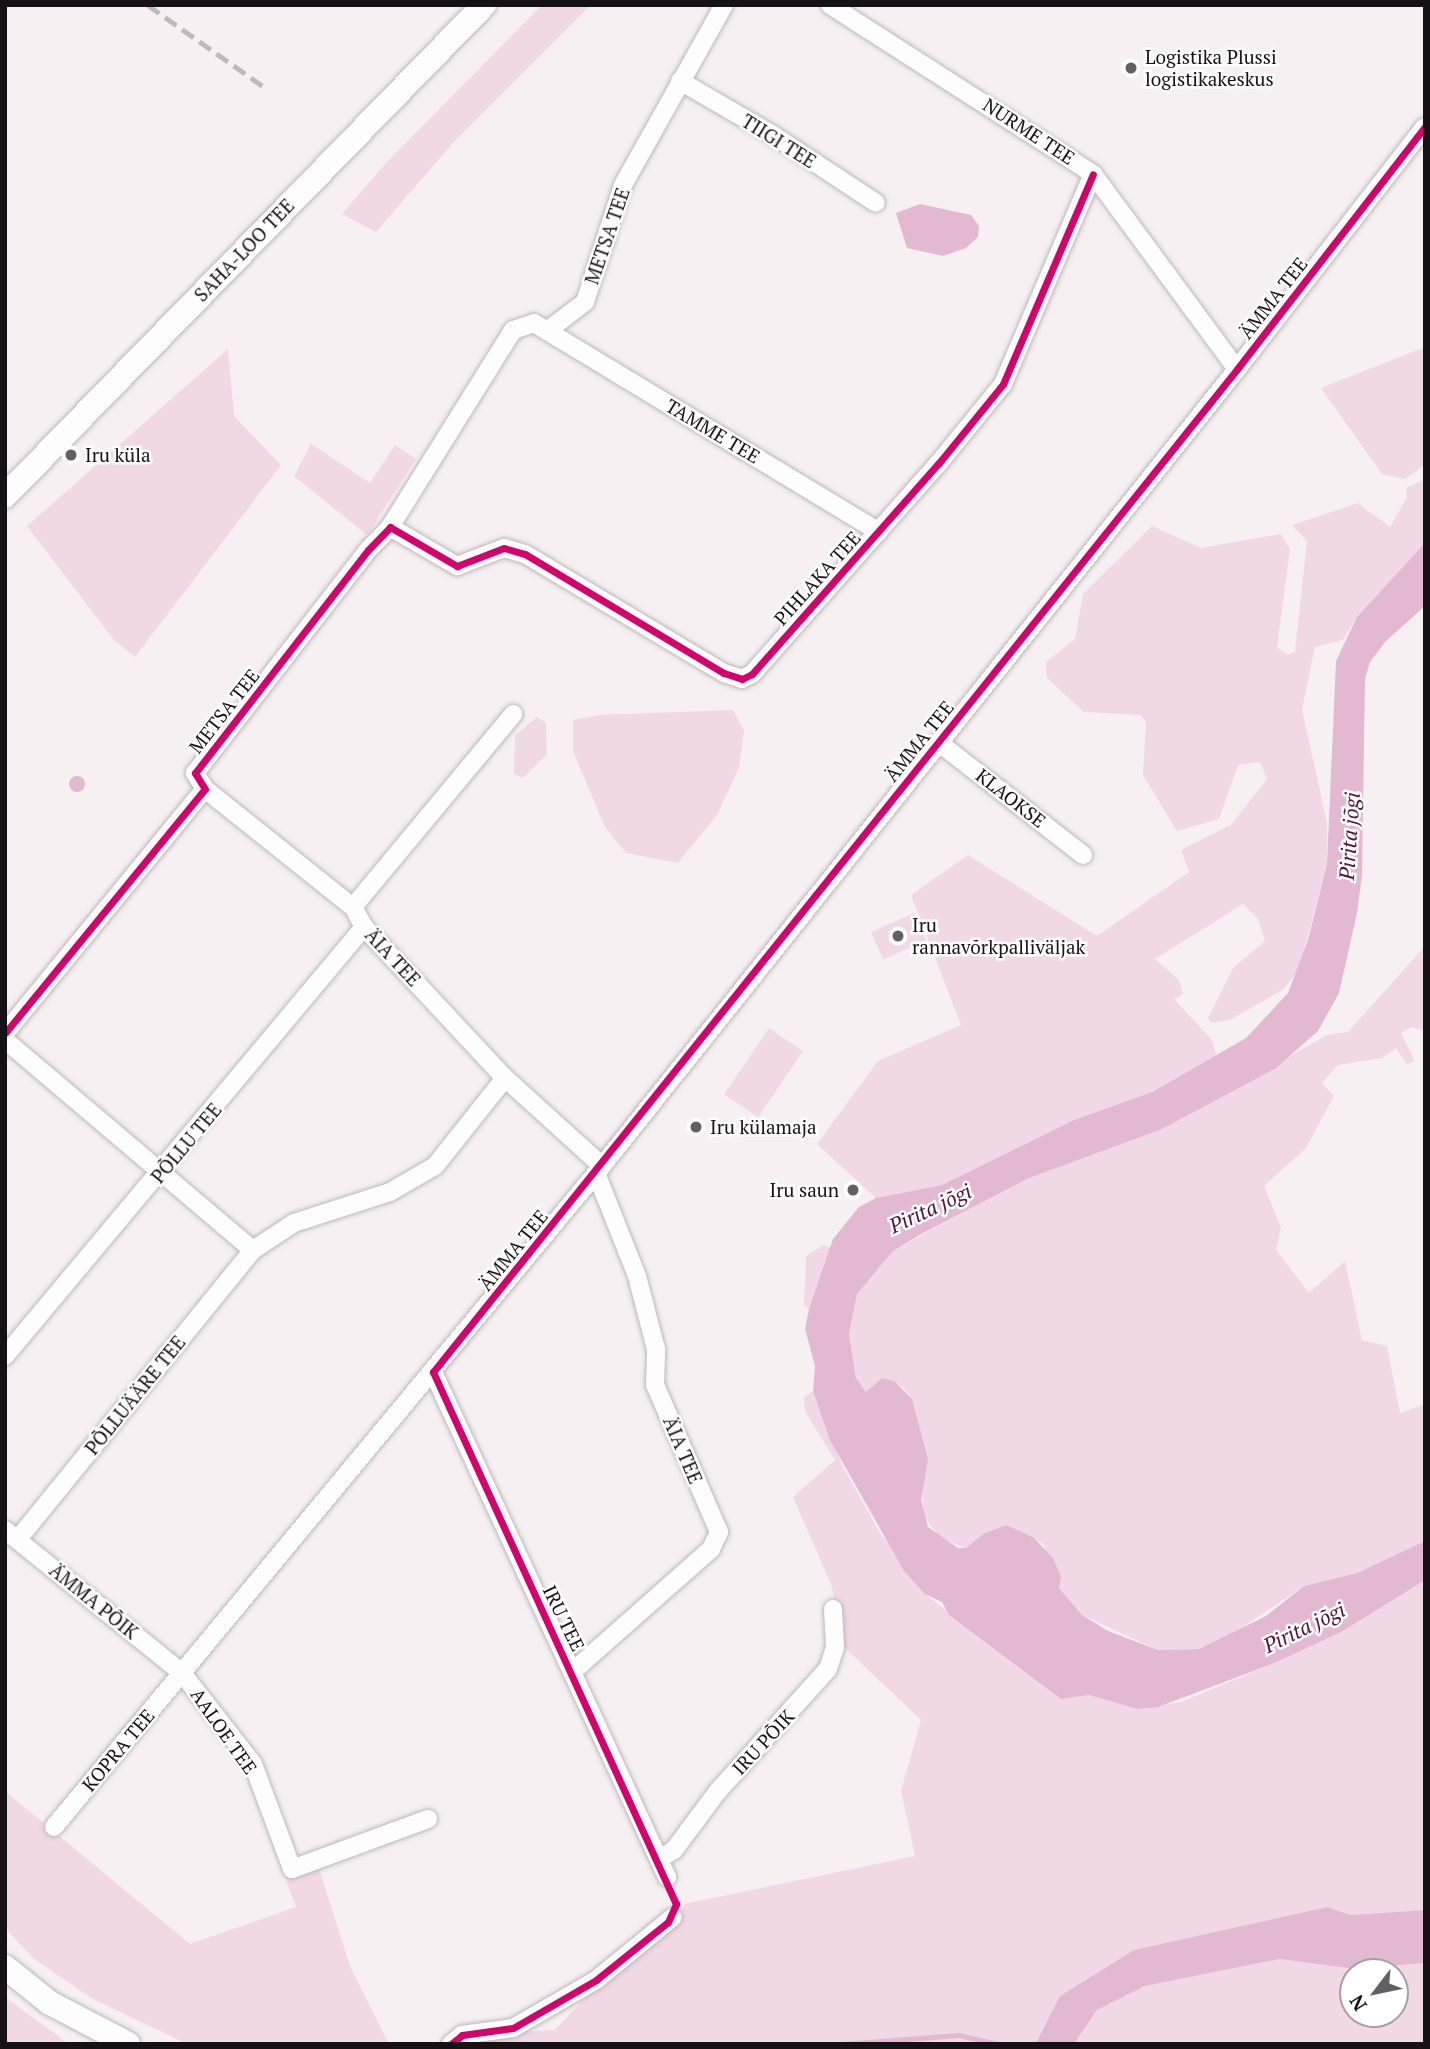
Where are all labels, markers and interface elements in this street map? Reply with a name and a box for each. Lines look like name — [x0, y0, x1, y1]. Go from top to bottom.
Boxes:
place label: Logistika Plussi logistikakeskus — [1145, 46, 1277, 90]
marker: Logistika Plussi logistikakeskus — [1123, 60, 1139, 76]
street label: NURME TEE — [979, 93, 1079, 169]
street label: TIIGI TEE — [738, 109, 820, 173]
street label: METSA TEE — [580, 185, 634, 287]
street label: SAHA-LOO TEE — [189, 194, 299, 306]
street label: ÄMMA TEE — [1234, 253, 1312, 343]
street label: TAMME TEE — [662, 394, 764, 468]
place label: Iru küla — [85, 444, 151, 466]
marker: Iru küla — [63, 447, 79, 463]
street label: PIHLAKA TEE — [769, 526, 865, 630]
street label: METSA TEE — [184, 664, 264, 758]
street label: ÄMMA TEE — [879, 696, 959, 786]
street label: KLAOKSE — [972, 764, 1050, 832]
water label: Pirita jõgi — [1333, 791, 1365, 881]
place label: Iru rannavõrkpalliväljak — [912, 914, 1085, 958]
street label: ÄIA TEE — [360, 923, 426, 991]
marker: Iru rannavõrkpalliväljak — [890, 928, 906, 944]
street label: PÕLLU TEE — [146, 1098, 226, 1188]
place label: Iru külamaja — [710, 1116, 817, 1138]
marker: Iru külamaja — [688, 1119, 704, 1135]
water label: Pirita jõgi — [885, 1178, 975, 1238]
place label: Iru saun — [769, 1179, 839, 1201]
marker: Iru saun — [845, 1182, 861, 1198]
street label: ÄMMA TEE — [473, 1205, 553, 1295]
street label: PÕLLUÄÄRE TEE — [80, 1331, 190, 1459]
street label: ÄIA TEE — [659, 1413, 707, 1487]
street label: ÄMMA PÕIK — [45, 1558, 143, 1644]
street label: IRU TEE — [538, 1582, 590, 1654]
water label: Pirita jõgi — [1259, 1596, 1349, 1658]
street label: AALOE TEE — [186, 1684, 262, 1778]
street label: KOPRA TEE — [77, 1704, 159, 1796]
street label: IRU PÕIK — [727, 1705, 799, 1779]
north arrow — [1339, 1958, 1409, 2028]
text: N — [1343, 1991, 1372, 2016]

